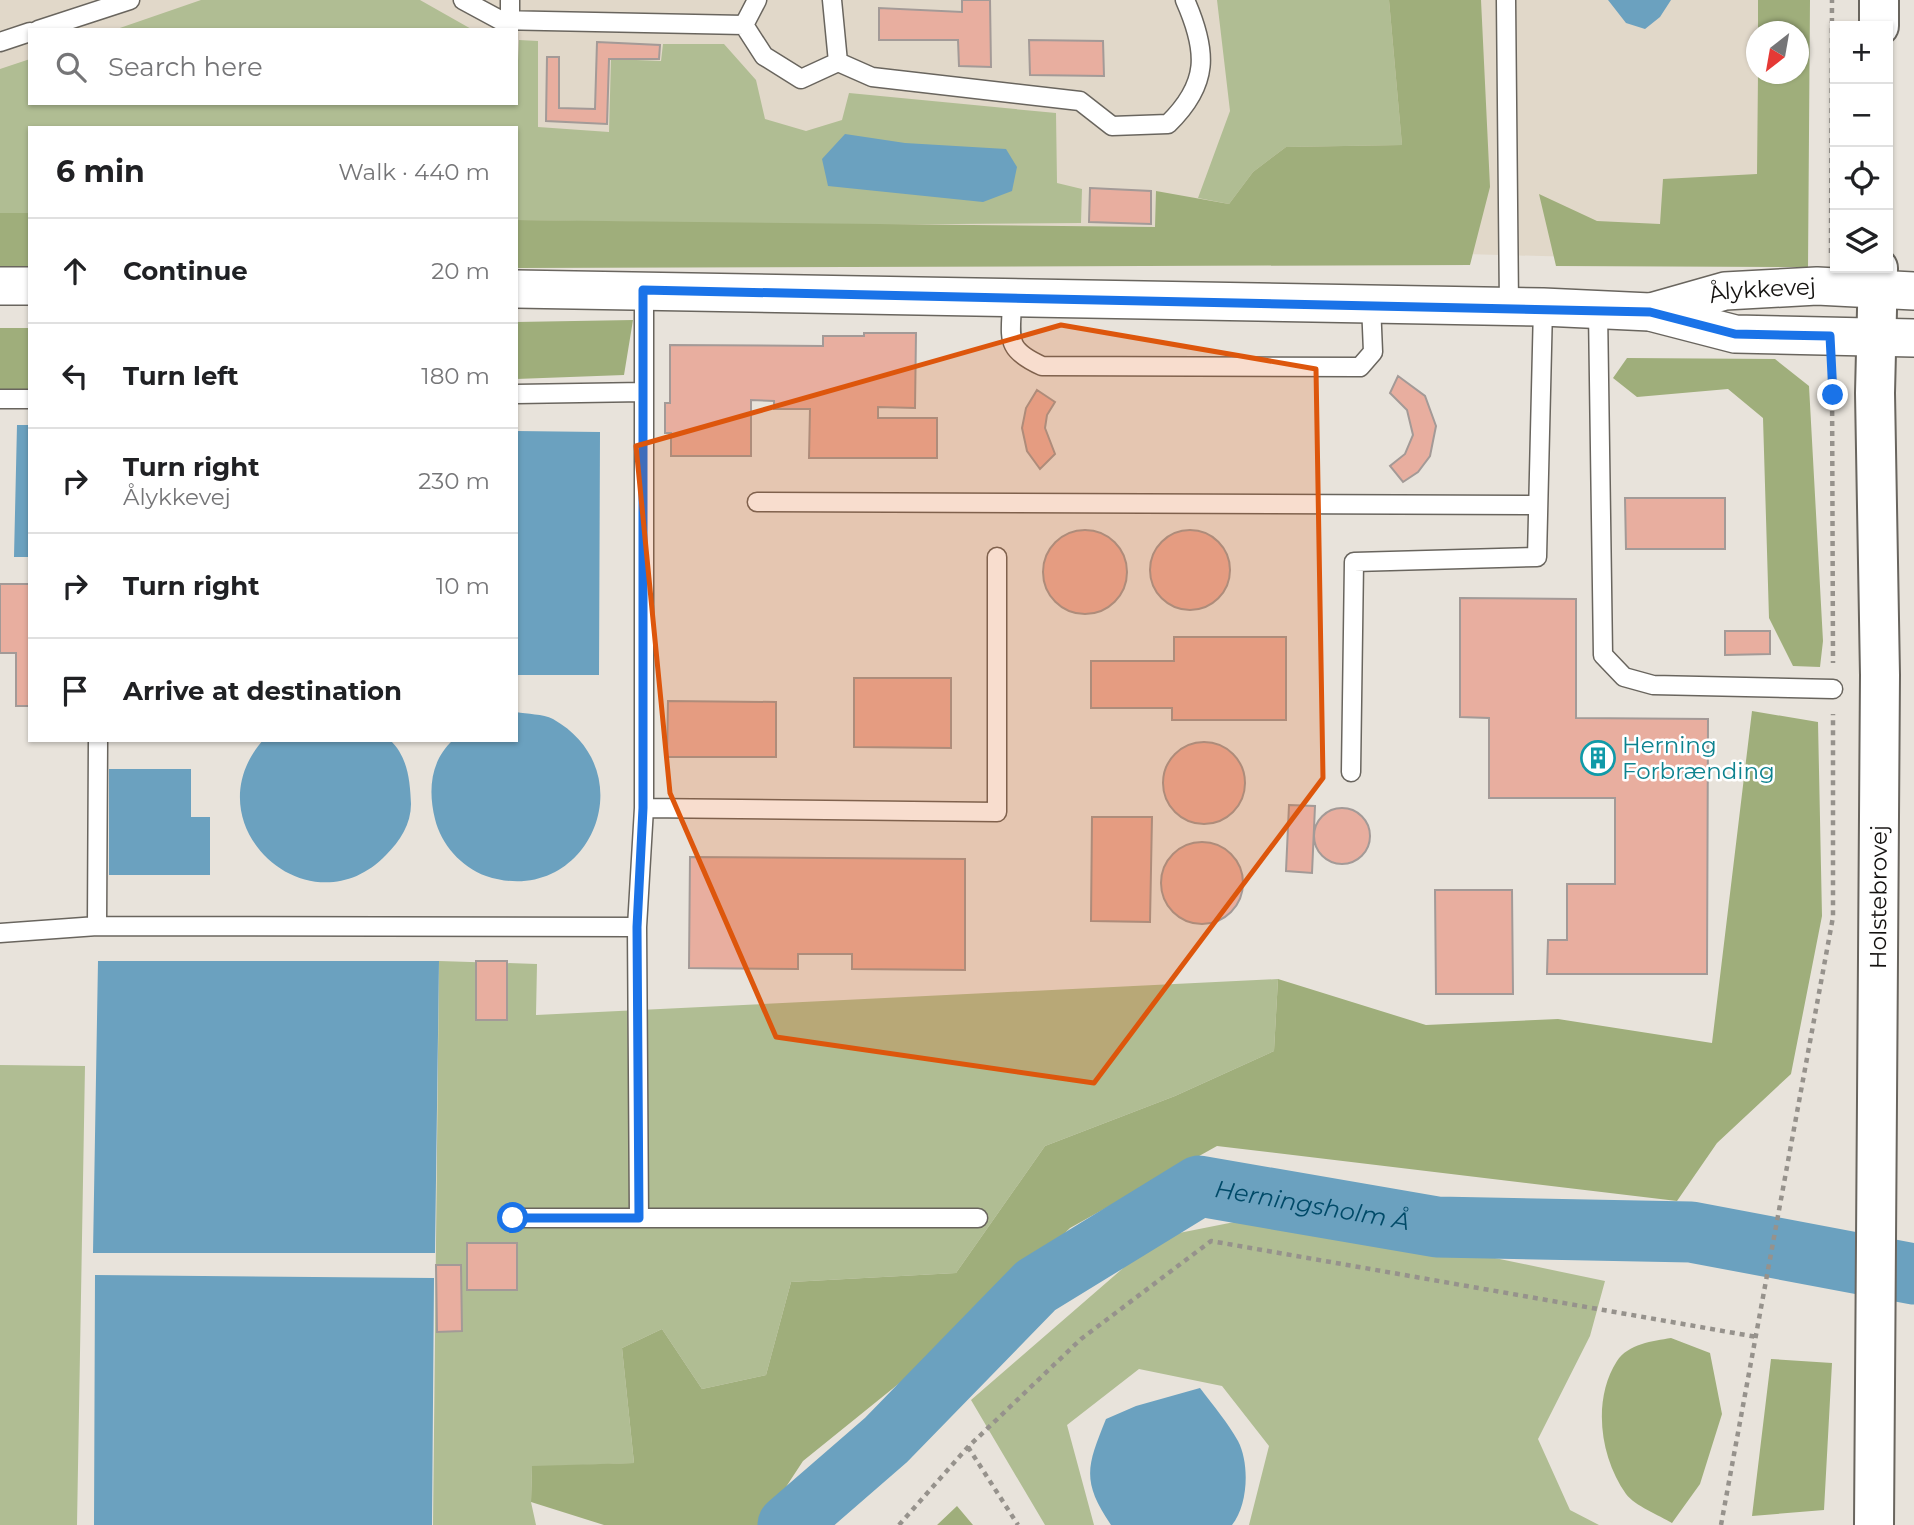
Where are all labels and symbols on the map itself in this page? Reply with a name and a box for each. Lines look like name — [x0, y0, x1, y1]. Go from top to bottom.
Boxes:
north arrow — [1746, 21, 1809, 84]
street label: Ålykkevej — [1705, 272, 1817, 309]
route end — [1817, 379, 1848, 410]
place label: Herning Forbrænding — [1622, 731, 1775, 785]
building icon: Herning Forbrænding — [1579, 739, 1617, 777]
street label: Holstebrovej — [1864, 825, 1893, 969]
water label: Herningsholm Å — [1213, 1174, 1412, 1236]
route start — [497, 1202, 528, 1233]

